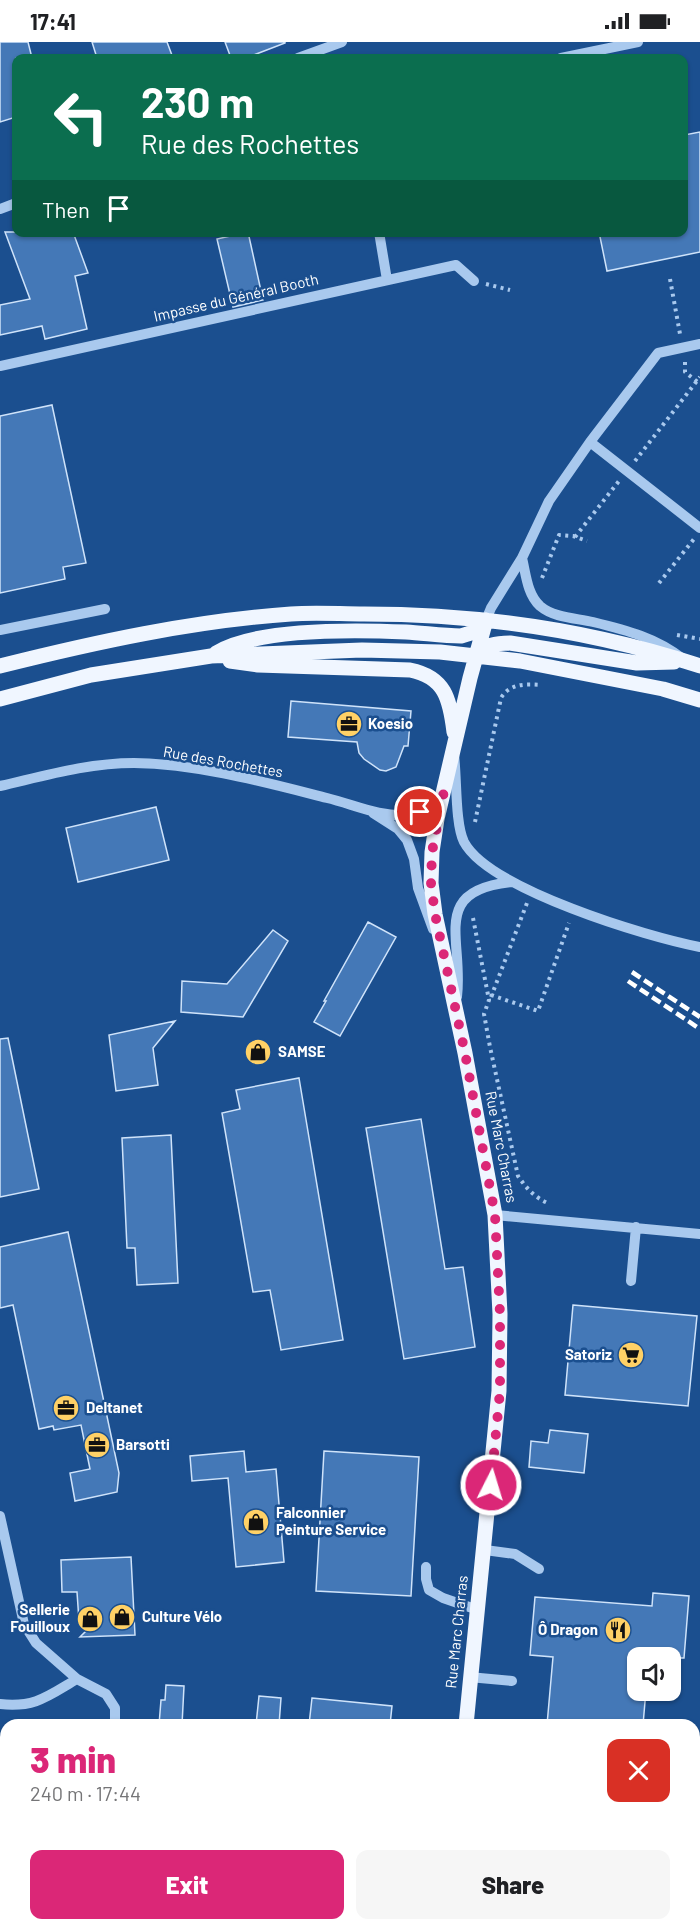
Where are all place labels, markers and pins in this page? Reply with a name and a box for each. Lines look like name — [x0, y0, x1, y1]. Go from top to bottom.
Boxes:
office icon: Koesio — [334, 709, 364, 739]
place label: Koesio — [368, 714, 413, 732]
pin — [394, 786, 445, 837]
shop icon: SAMSE — [243, 1037, 273, 1067]
place label: SAMSE — [278, 1042, 326, 1060]
supermarket icon: Satoriz — [616, 1340, 646, 1370]
place label: Satoriz — [565, 1345, 612, 1363]
office icon: Deltanet — [51, 1393, 81, 1423]
place label: Deltanet — [86, 1398, 143, 1416]
office icon: Barsotti — [82, 1430, 112, 1460]
place label: Barsotti — [116, 1435, 170, 1453]
place label: Falconnier Peinture Service — [276, 1503, 386, 1538]
shop icon: Falconnier Peinture Service — [241, 1507, 271, 1537]
place label: Sellerie Fouilloux — [10, 1600, 70, 1635]
shop icon: Culture Vélo — [107, 1602, 137, 1632]
shop icon: Sellerie Fouilloux — [75, 1604, 105, 1634]
place label: Culture Vélo — [142, 1607, 222, 1625]
restaurant icon: Ô Dragon — [603, 1615, 633, 1645]
place label: Ô Dragon — [538, 1620, 598, 1638]

